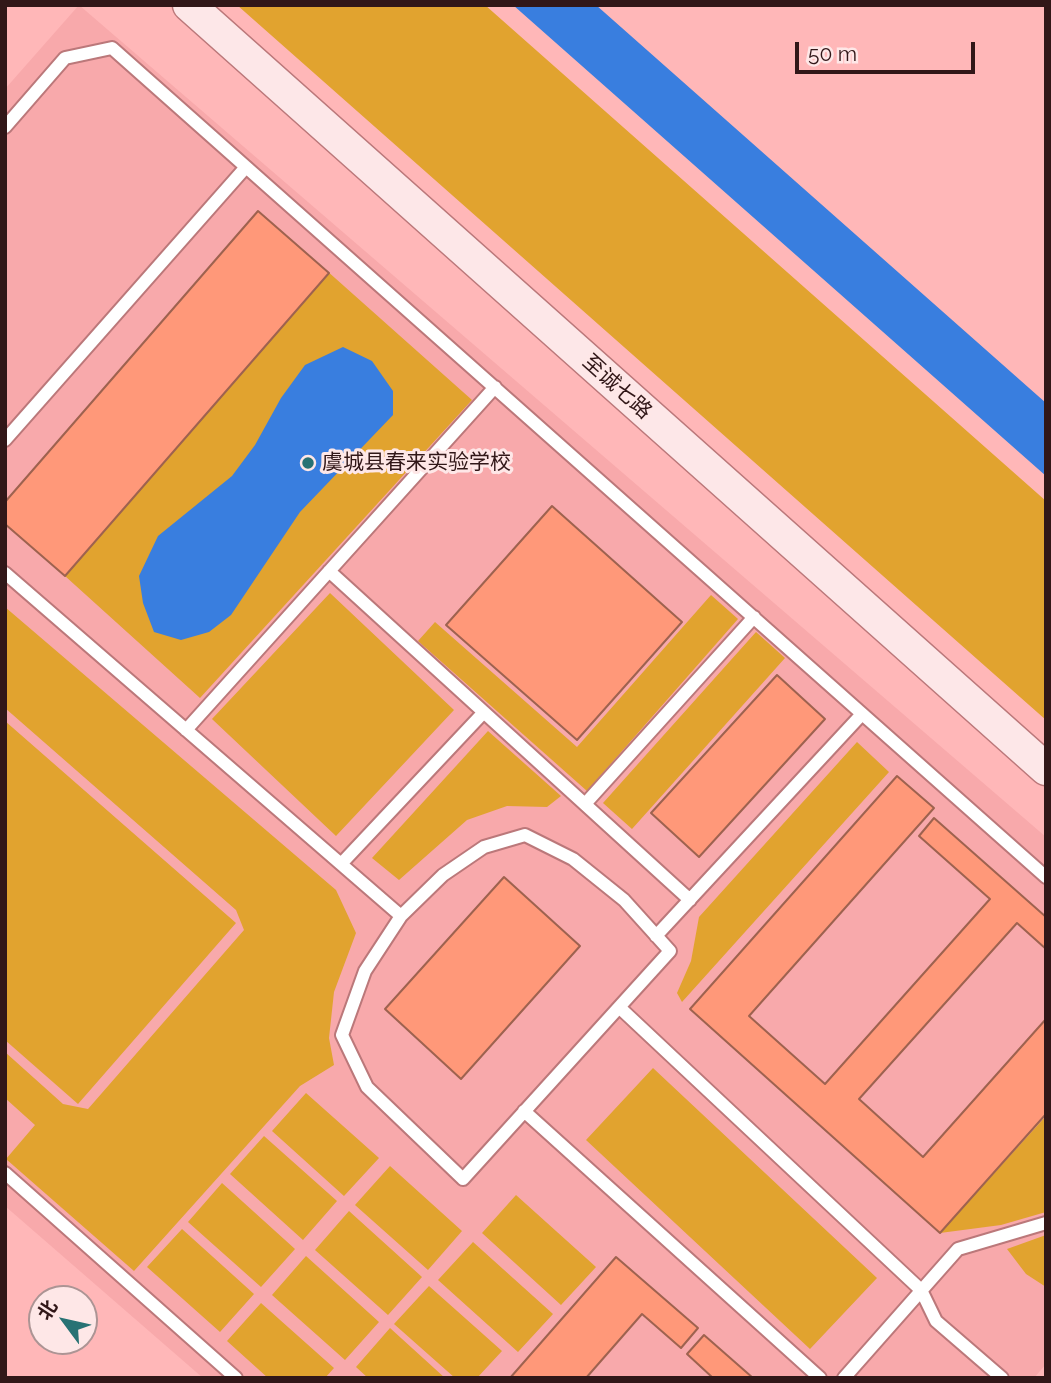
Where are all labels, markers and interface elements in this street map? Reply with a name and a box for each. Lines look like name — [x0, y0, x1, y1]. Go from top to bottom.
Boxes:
scale bar — [799, 28, 979, 72]
text: 50 m — [808, 41, 857, 66]
street label: 至诚七路 — [577, 350, 657, 424]
place label: 虞城县春来实验学校 — [322, 450, 511, 476]
marker: 虞城县春来实验学校 — [300, 455, 316, 471]
north arrow — [28, 1285, 98, 1355]
text: 北 — [33, 1296, 61, 1324]

